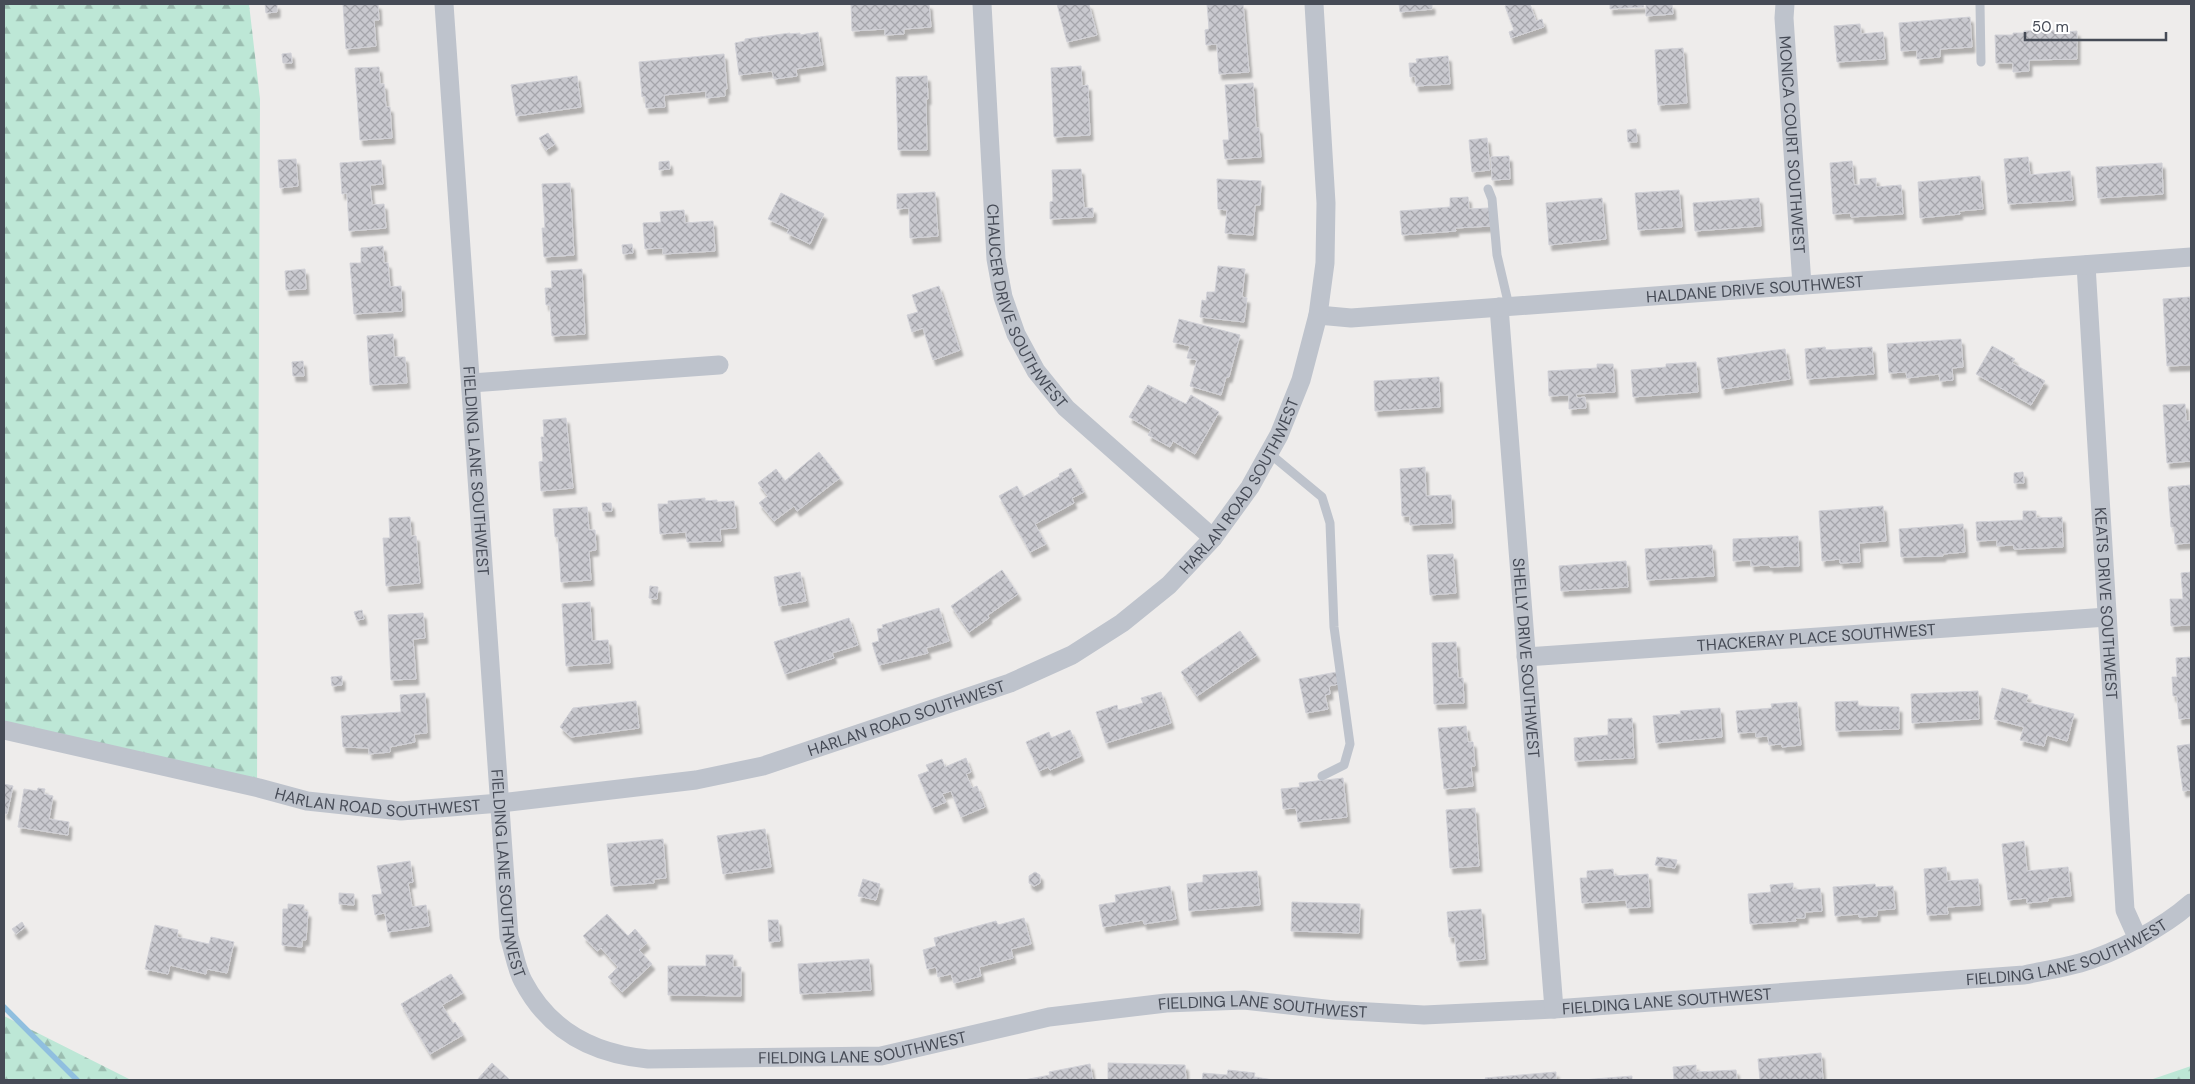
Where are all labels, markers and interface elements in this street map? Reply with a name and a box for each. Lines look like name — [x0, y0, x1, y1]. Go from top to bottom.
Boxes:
scale bar — [2025, 10, 2166, 42]
text: 50 m — [2032, 17, 2069, 37]
street label: MONICA COURT SOUTHWEST — [1774, 35, 1810, 254]
street label: CHAUCER DRIVE SOUTHWEST — [982, 203, 1072, 413]
street label: HALDANE DRIVE SOUTHWEST — [1645, 271, 1864, 308]
street label: FIELDING LANE SOUTHWEST — [458, 365, 494, 576]
street label: HARLAN ROAD SOUTHWEST — [1175, 395, 1304, 579]
street label: KEATS DRIVE SOUTHWEST — [2090, 506, 2122, 700]
street label: SHELLY DRIVE SOUTHWEST — [1508, 557, 1544, 759]
street label: THACKERAY PLACE SOUTHWEST — [1696, 619, 1936, 656]
street label: HARLAN ROAD SOUTHWEST — [805, 675, 1008, 761]
street label: FIELDING LANE SOUTHWEST — [486, 768, 530, 981]
street label: HARLAN ROAD SOUTHWEST — [272, 783, 481, 822]
street label: FIELDING LANE SOUTHWEST — [1965, 914, 2171, 990]
street label: FIELDING LANE SOUTHWEST — [1561, 983, 1772, 1019]
street label: FIELDING LANE SOUTHWEST — [1157, 990, 1368, 1023]
street label: FIELDING LANE SOUTHWEST — [758, 1027, 969, 1069]

